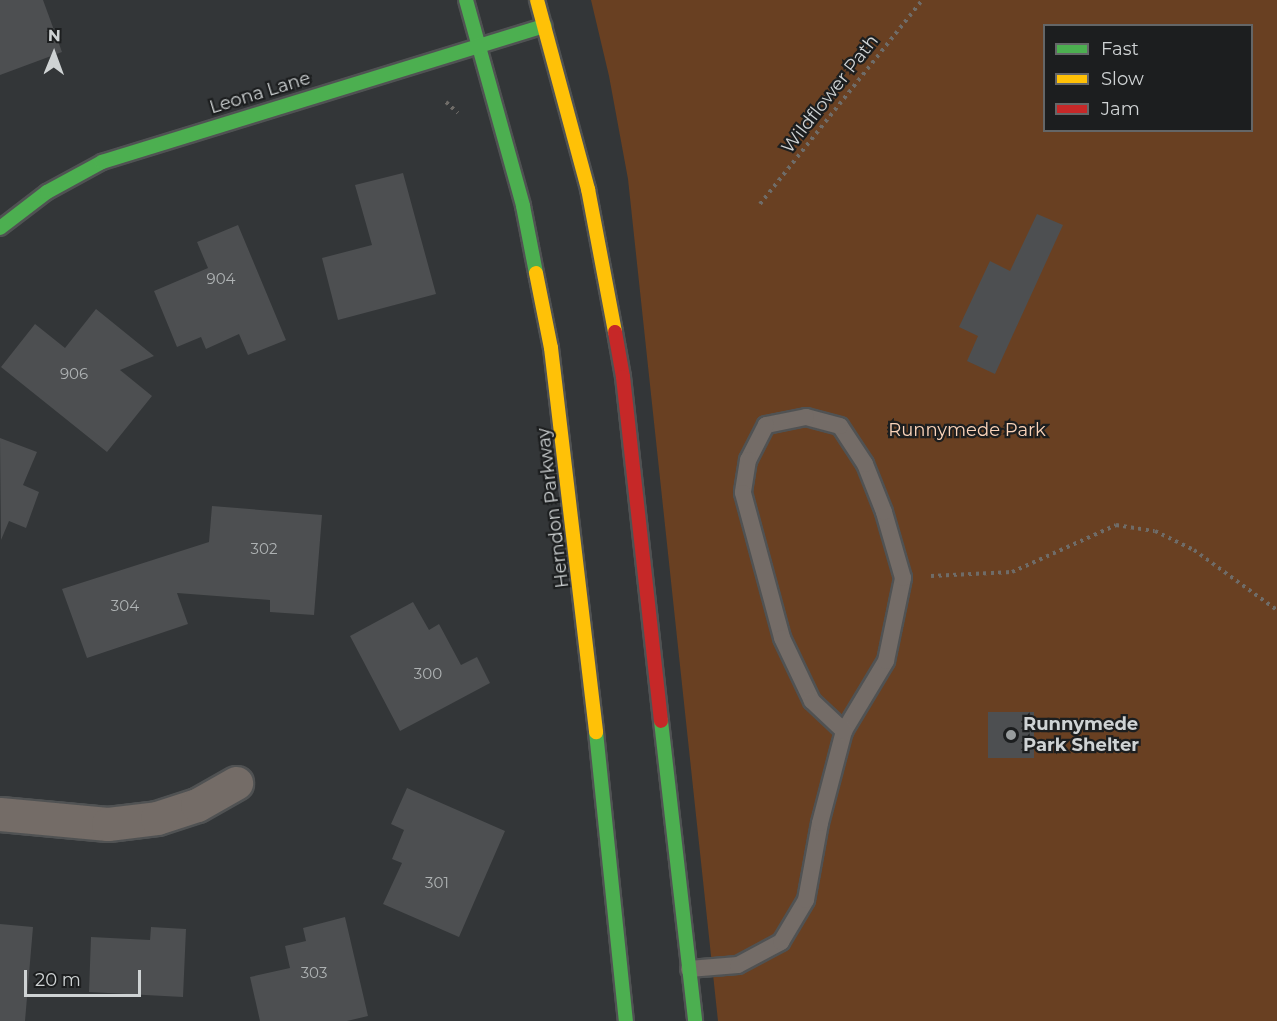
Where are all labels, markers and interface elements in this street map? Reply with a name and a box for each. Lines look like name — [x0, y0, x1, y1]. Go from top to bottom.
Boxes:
north arrow — [24, 24, 84, 84]
legend — [1043, 24, 1253, 132]
text: N — [48, 26, 61, 45]
street label: Wildflower Path — [777, 30, 883, 158]
text: Fast — [1101, 38, 1139, 60]
street label: Leona Lane — [207, 67, 313, 119]
text: Slow — [1101, 68, 1144, 90]
text: Jam — [1101, 98, 1140, 120]
house number: 904 — [207, 270, 235, 288]
house number: 906 — [60, 365, 88, 383]
park label: Runnymede Park — [888, 419, 1046, 441]
street label: Herndon Parkway — [532, 427, 574, 589]
house number: 302 — [251, 540, 277, 558]
house number: 304 — [111, 597, 139, 615]
house number: 300 — [414, 665, 442, 683]
place label: Runnymede Park Shelter — [1023, 714, 1139, 756]
marker: Runnymede Park Shelter — [1004, 728, 1018, 742]
house number: 301 — [425, 874, 449, 892]
scale bar — [27, 958, 144, 996]
house number: 303 — [301, 964, 327, 982]
text: 20 m — [35, 969, 81, 991]

